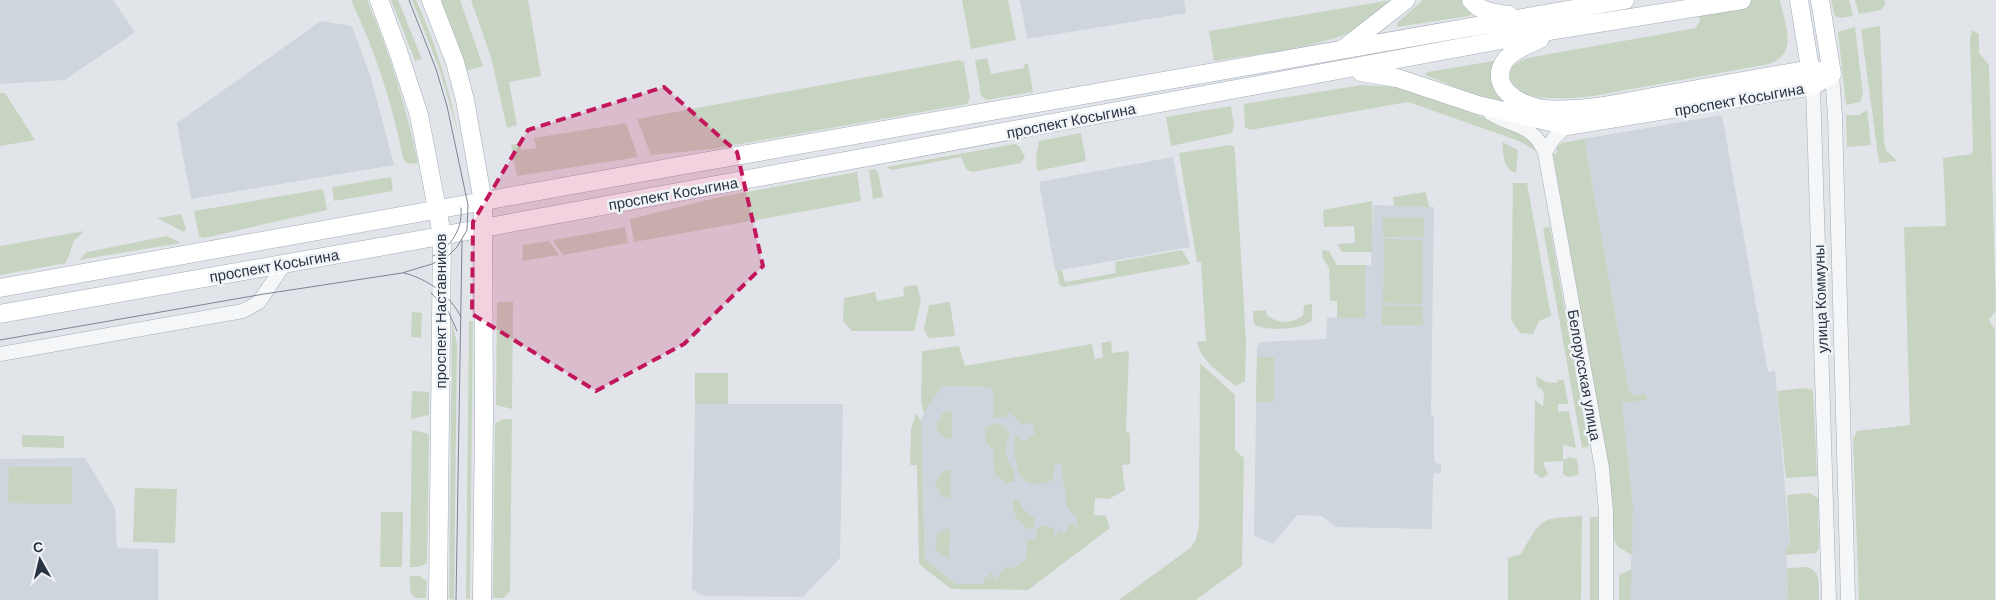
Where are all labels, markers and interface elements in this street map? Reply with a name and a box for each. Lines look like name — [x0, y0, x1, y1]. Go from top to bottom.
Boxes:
street label: проспект Косыгина — [1673, 79, 1806, 119]
street label: проспект Косыгина — [1005, 99, 1138, 141]
street label: проспект Косыгина — [607, 173, 740, 213]
street label: проспект Наставников — [431, 234, 449, 388]
street label: улица Коммуны — [1809, 244, 1831, 354]
street label: проспект Косыгина — [208, 245, 341, 285]
street label: Белорусская улица — [1565, 308, 1606, 443]
north arrow — [15, 535, 65, 585]
text: С — [32, 538, 44, 556]

